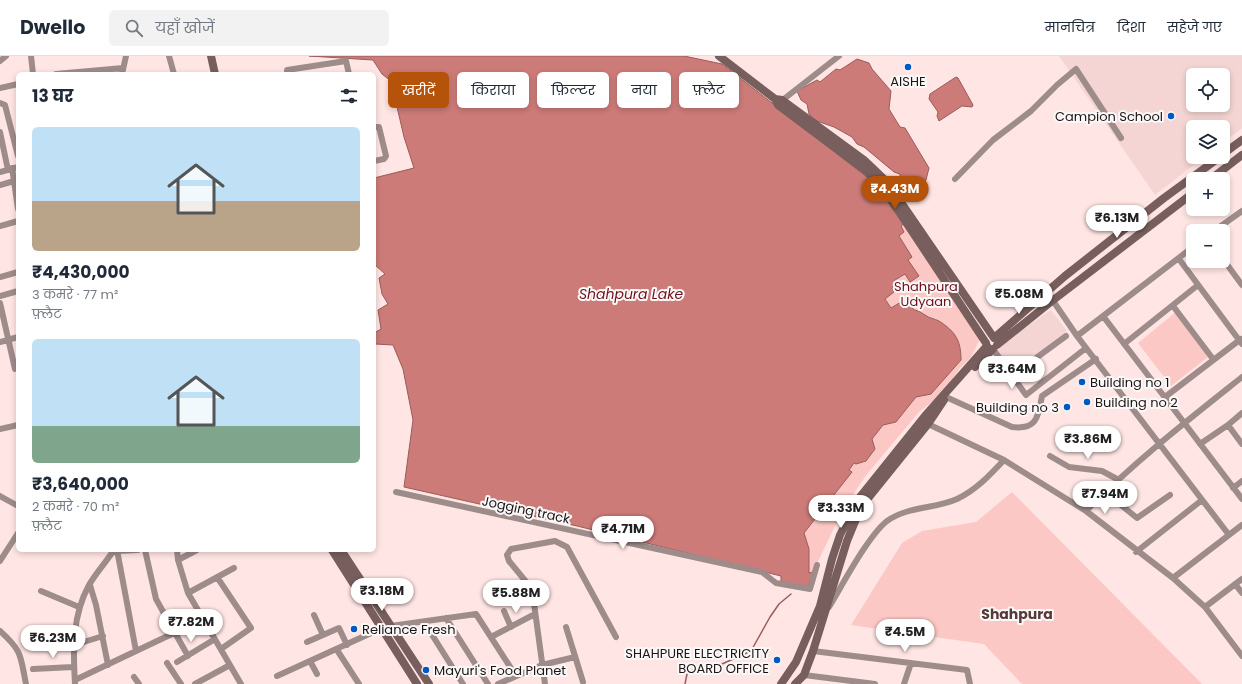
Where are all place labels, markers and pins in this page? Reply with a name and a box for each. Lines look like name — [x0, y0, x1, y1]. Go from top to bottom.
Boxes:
marker: AISHE — [903, 62, 913, 72]
place label: AISHE — [890, 72, 926, 91]
place label: Campion School — [1055, 107, 1163, 126]
marker: Campion School — [1166, 111, 1176, 121]
pin: ₹4.43M — [862, 176, 928, 210]
pin: ₹6.13M — [1084, 205, 1150, 239]
pin: ₹5.08M — [986, 281, 1052, 315]
pin: ₹3.64M — [979, 356, 1045, 390]
place label: Building no 1 — [1090, 373, 1170, 392]
marker: Building no 1 — [1077, 377, 1087, 387]
place label: Building no 2 — [1095, 393, 1178, 412]
marker: Building no 2 — [1082, 397, 1092, 407]
place label: Building no 3 — [976, 398, 1059, 417]
marker: Building no 3 — [1062, 402, 1072, 412]
pin: ₹3.86M — [1055, 426, 1121, 460]
pin: ₹7.94M — [1072, 481, 1138, 515]
pin: ₹3.33M — [808, 495, 874, 529]
pin: ₹4.71M — [590, 516, 656, 550]
pin: ₹3.18M — [349, 578, 415, 612]
pin: ₹5.88M — [483, 580, 549, 614]
pin: ₹7.82M — [158, 609, 224, 643]
pin: ₹4.5M — [877, 619, 933, 653]
place label: Reliance Fresh — [362, 620, 455, 639]
marker: Reliance Fresh — [349, 624, 359, 634]
pin: ₹6.23M — [20, 625, 86, 659]
place label: SHAHPURE ELECTRICITY BOARD OFFICE — [625, 644, 769, 678]
marker: SHAHPURE ELECTRICITY BOARD OFFICE — [772, 655, 782, 665]
place label: Mayuri's Food Planet — [434, 661, 566, 680]
marker: Mayuri's Food Planet — [421, 665, 431, 675]

